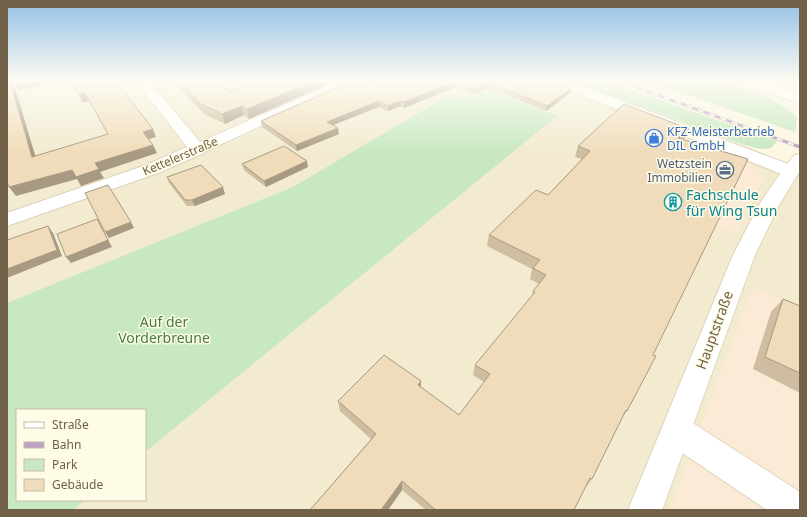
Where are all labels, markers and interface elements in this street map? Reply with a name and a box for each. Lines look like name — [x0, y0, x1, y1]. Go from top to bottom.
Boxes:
place label: KFZ-Meisterbetrieb DIL GmbH — [667, 123, 775, 154]
shop icon: KFZ-Meisterbetrieb DIL GmbH — [644, 128, 664, 148]
street label: Kettelerstraße — [140, 132, 220, 180]
place label: Wetzstein Immobilien — [647, 155, 712, 186]
office icon: Wetzstein Immobilien — [715, 160, 735, 180]
place label: Fachschule für Wing Tsun — [686, 185, 777, 220]
building icon: Fachschule für Wing Tsun — [663, 192, 683, 212]
street label: Hauptstraße — [691, 288, 737, 372]
park label: Auf der Vorderbreune — [118, 312, 210, 347]
legend — [16, 409, 146, 501]
text: Straße — [52, 416, 89, 433]
text: Bahn — [52, 436, 81, 453]
text: Park — [52, 456, 78, 473]
text: Gebäude — [52, 476, 103, 493]

